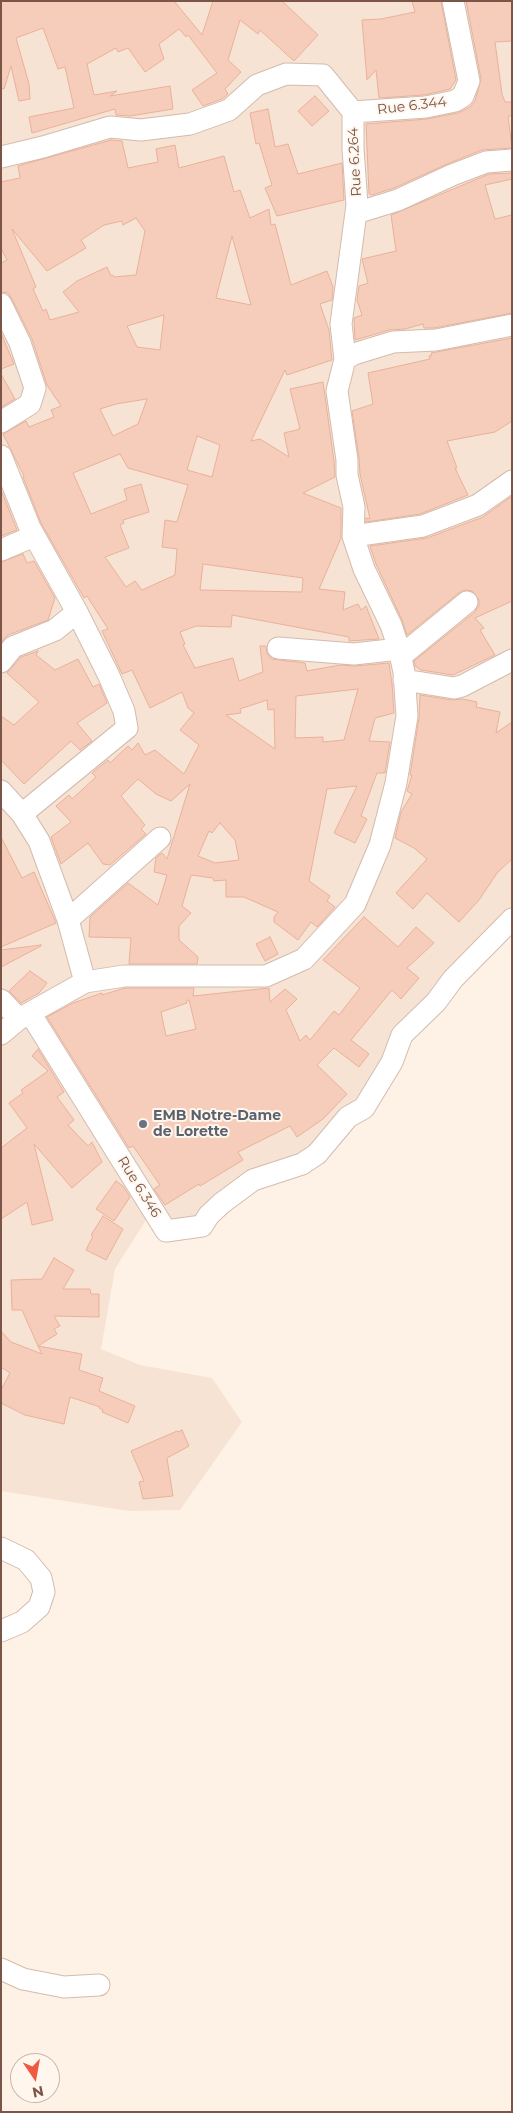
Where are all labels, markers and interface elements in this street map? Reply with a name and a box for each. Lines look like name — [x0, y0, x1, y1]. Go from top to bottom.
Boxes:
street label: Rue 6.344 — [376, 93, 448, 119]
street label: Rue 6.264 — [345, 127, 365, 197]
place label: EMB Notre-Dame de Lorette — [153, 1108, 281, 1140]
marker: EMB Notre-Dame de Lorette — [137, 1118, 149, 1130]
street label: Rue 6.346 — [114, 1153, 164, 1221]
north arrow — [10, 2053, 60, 2103]
text: N — [31, 2082, 45, 2102]

